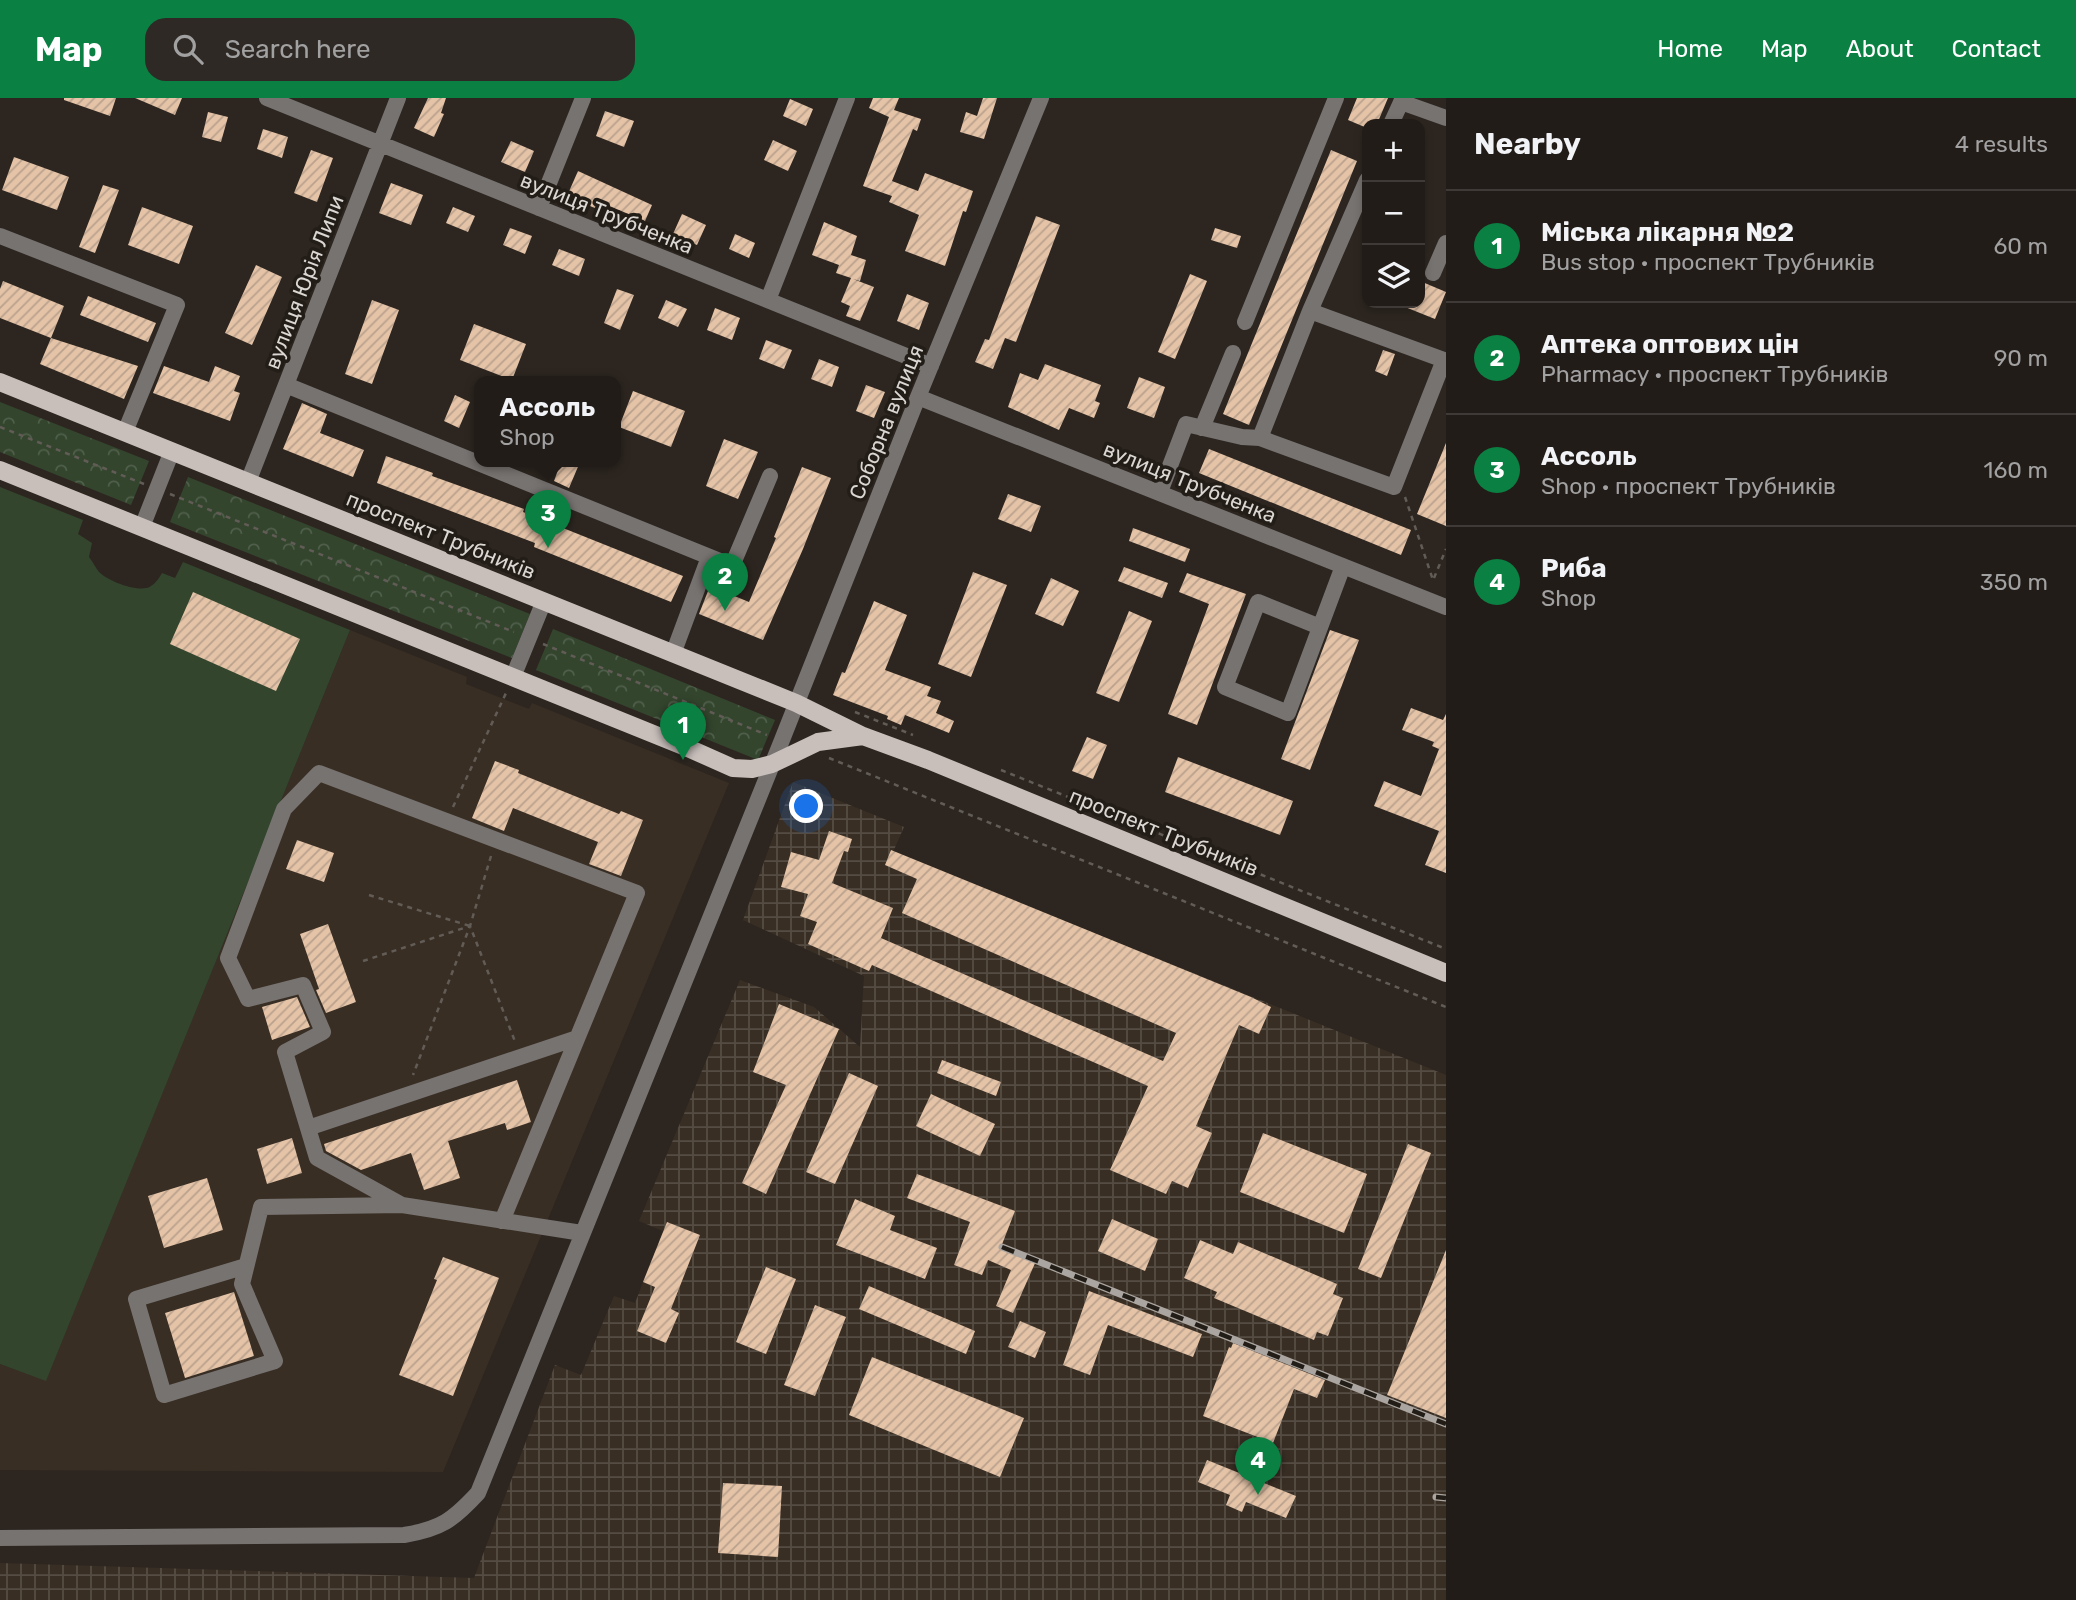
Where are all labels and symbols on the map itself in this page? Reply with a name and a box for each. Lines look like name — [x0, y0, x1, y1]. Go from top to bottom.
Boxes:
street label: вулиця Трубченка — [517, 167, 697, 259]
street label: вулиця Юрія Липи — [259, 192, 349, 372]
street label: Соборна вулиця — [844, 341, 928, 503]
street label: вулиця Трубченка — [1100, 436, 1280, 528]
street label: проспект Трубників — [343, 486, 539, 584]
pin: 3 — [525, 490, 571, 548]
pin: 2 — [702, 553, 748, 611]
pin: 1 — [660, 702, 706, 760]
street label: проспект Трубників — [1066, 783, 1262, 881]
your location — [789, 789, 823, 823]
pin: 4 — [1235, 1437, 1281, 1495]

